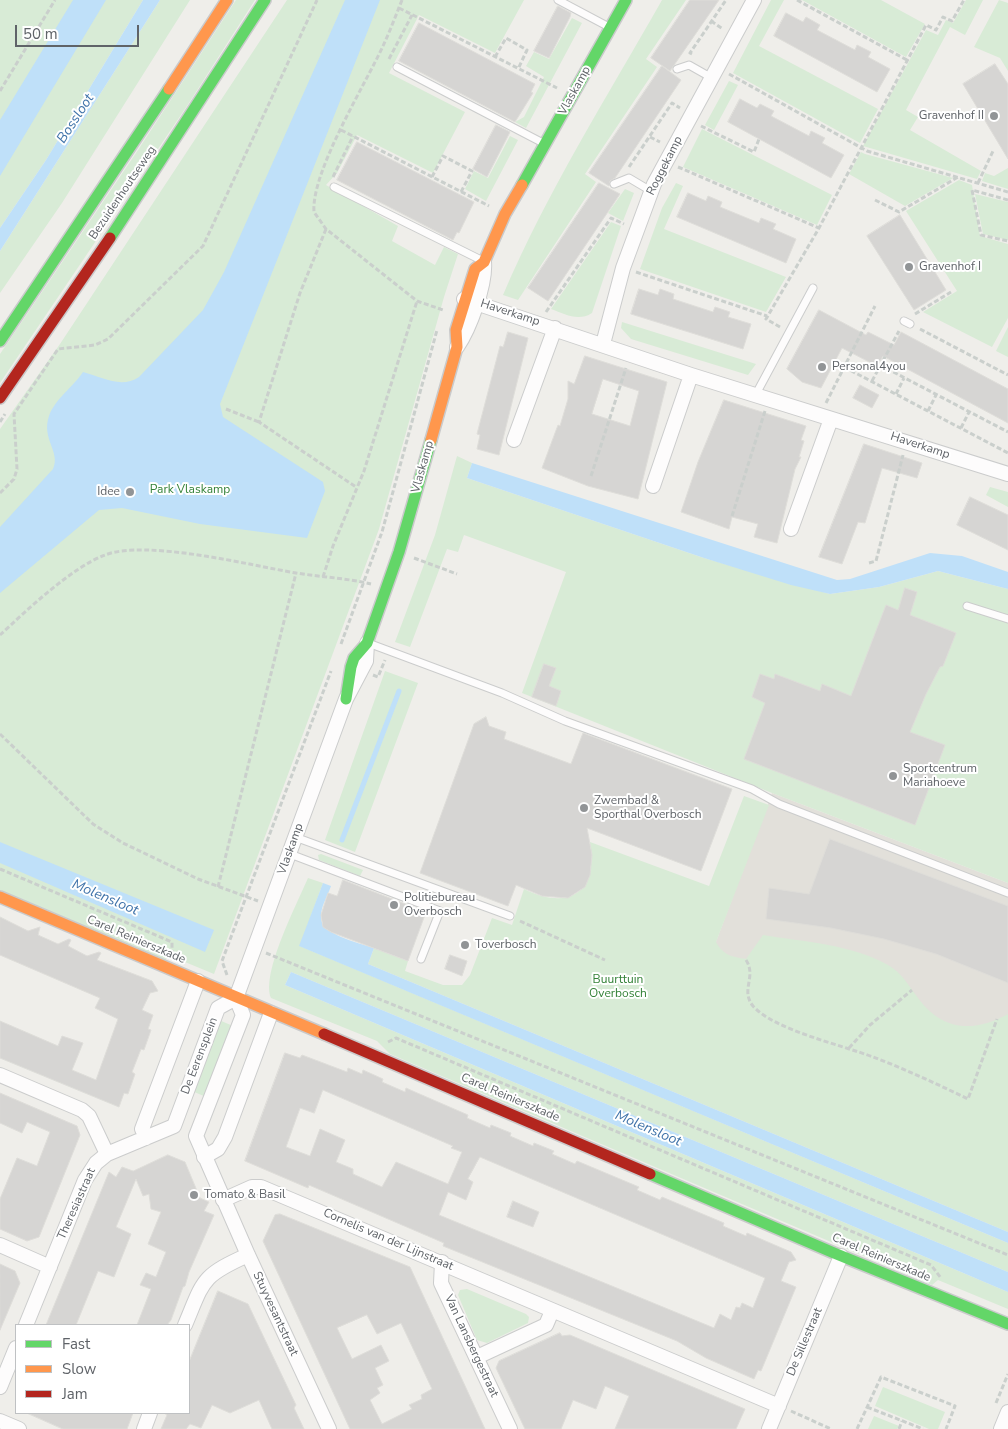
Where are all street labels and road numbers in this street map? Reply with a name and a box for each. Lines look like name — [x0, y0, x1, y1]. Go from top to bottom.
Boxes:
street label: Vlaskamp — [556, 64, 594, 118]
street label: Roggekamp — [644, 134, 686, 198]
street label: Bezuidenhoutseweg — [86, 144, 160, 242]
street label: Haverkamp — [478, 297, 542, 329]
street label: Haverkamp — [888, 430, 952, 462]
street label: Vlaskamp — [409, 439, 437, 495]
street label: Vlaskamp — [275, 821, 307, 877]
street label: Carel Reinierszkade — [85, 913, 187, 967]
street label: De Eerensplein — [179, 1015, 221, 1097]
street label: Carel Reinierszkade — [459, 1071, 561, 1125]
street label: Theresiastraat — [55, 1166, 99, 1242]
street label: Cornelis van der Lijnstraat — [321, 1206, 455, 1274]
street label: Carel Reinierszkade — [830, 1231, 932, 1285]
street label: Stuyvesantstraat — [249, 1270, 301, 1358]
street label: Van Lansbergestraat — [441, 1292, 501, 1400]
street label: De Sillestraat — [784, 1306, 826, 1378]

